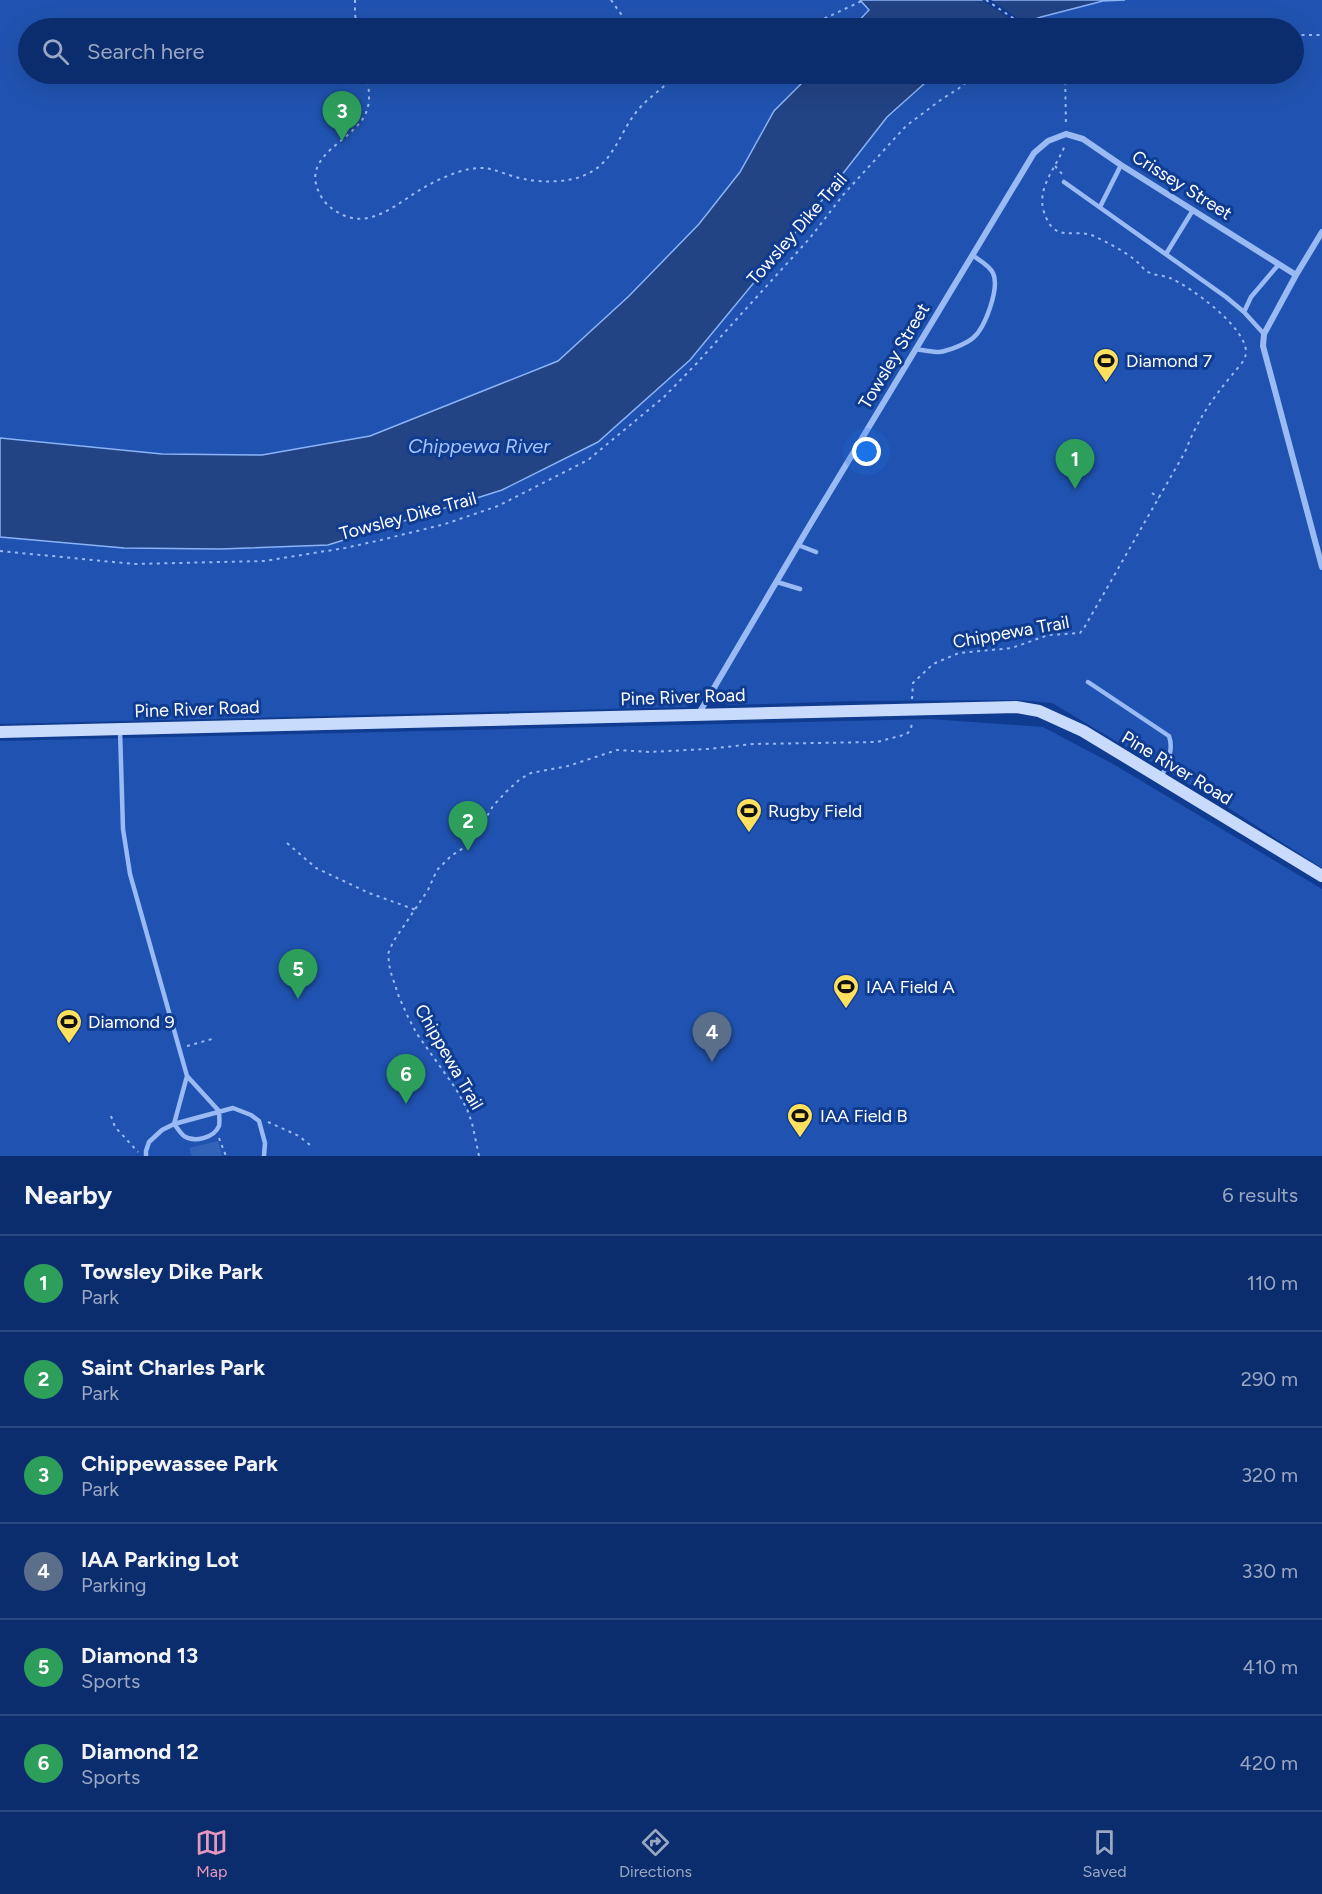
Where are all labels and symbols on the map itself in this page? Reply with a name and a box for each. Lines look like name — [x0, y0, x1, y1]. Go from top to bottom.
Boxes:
pin: 3 — [322, 92, 362, 141]
street label: Crissey Street — [1128, 145, 1236, 225]
street label: Towsley Dike Trail — [742, 169, 852, 289]
street label: Towsley Street — [854, 299, 934, 413]
sports icon: Diamond 7 — [1091, 346, 1121, 384]
place label: Diamond 7 — [1126, 350, 1213, 372]
water label: Chippewa River — [408, 434, 551, 458]
your location — [852, 437, 881, 466]
pin: 1 — [1056, 440, 1094, 489]
street label: Towsley Dike Trail — [337, 487, 479, 545]
street label: Chippewa Trail — [951, 611, 1071, 653]
street label: Pine River Road — [620, 684, 746, 710]
street label: Pine River Road — [134, 696, 260, 722]
street label: Pine River Road — [1118, 726, 1236, 810]
sports icon: Rugby Field — [734, 796, 764, 834]
place label: Rugby Field — [768, 800, 862, 822]
pin: 2 — [448, 802, 488, 851]
pin: 5 — [278, 950, 318, 999]
sports icon: IAA Field A — [831, 972, 861, 1010]
place label: IAA Field A — [866, 976, 955, 998]
street label: Chippewa Trail — [410, 1000, 488, 1114]
sports icon: Diamond 9 — [54, 1007, 84, 1045]
place label: Diamond 9 — [88, 1011, 175, 1033]
pin: 4 — [692, 1012, 732, 1062]
pin: 6 — [386, 1054, 426, 1104]
sports icon: IAA Field B — [785, 1101, 815, 1139]
place label: IAA Field B — [820, 1105, 907, 1127]

